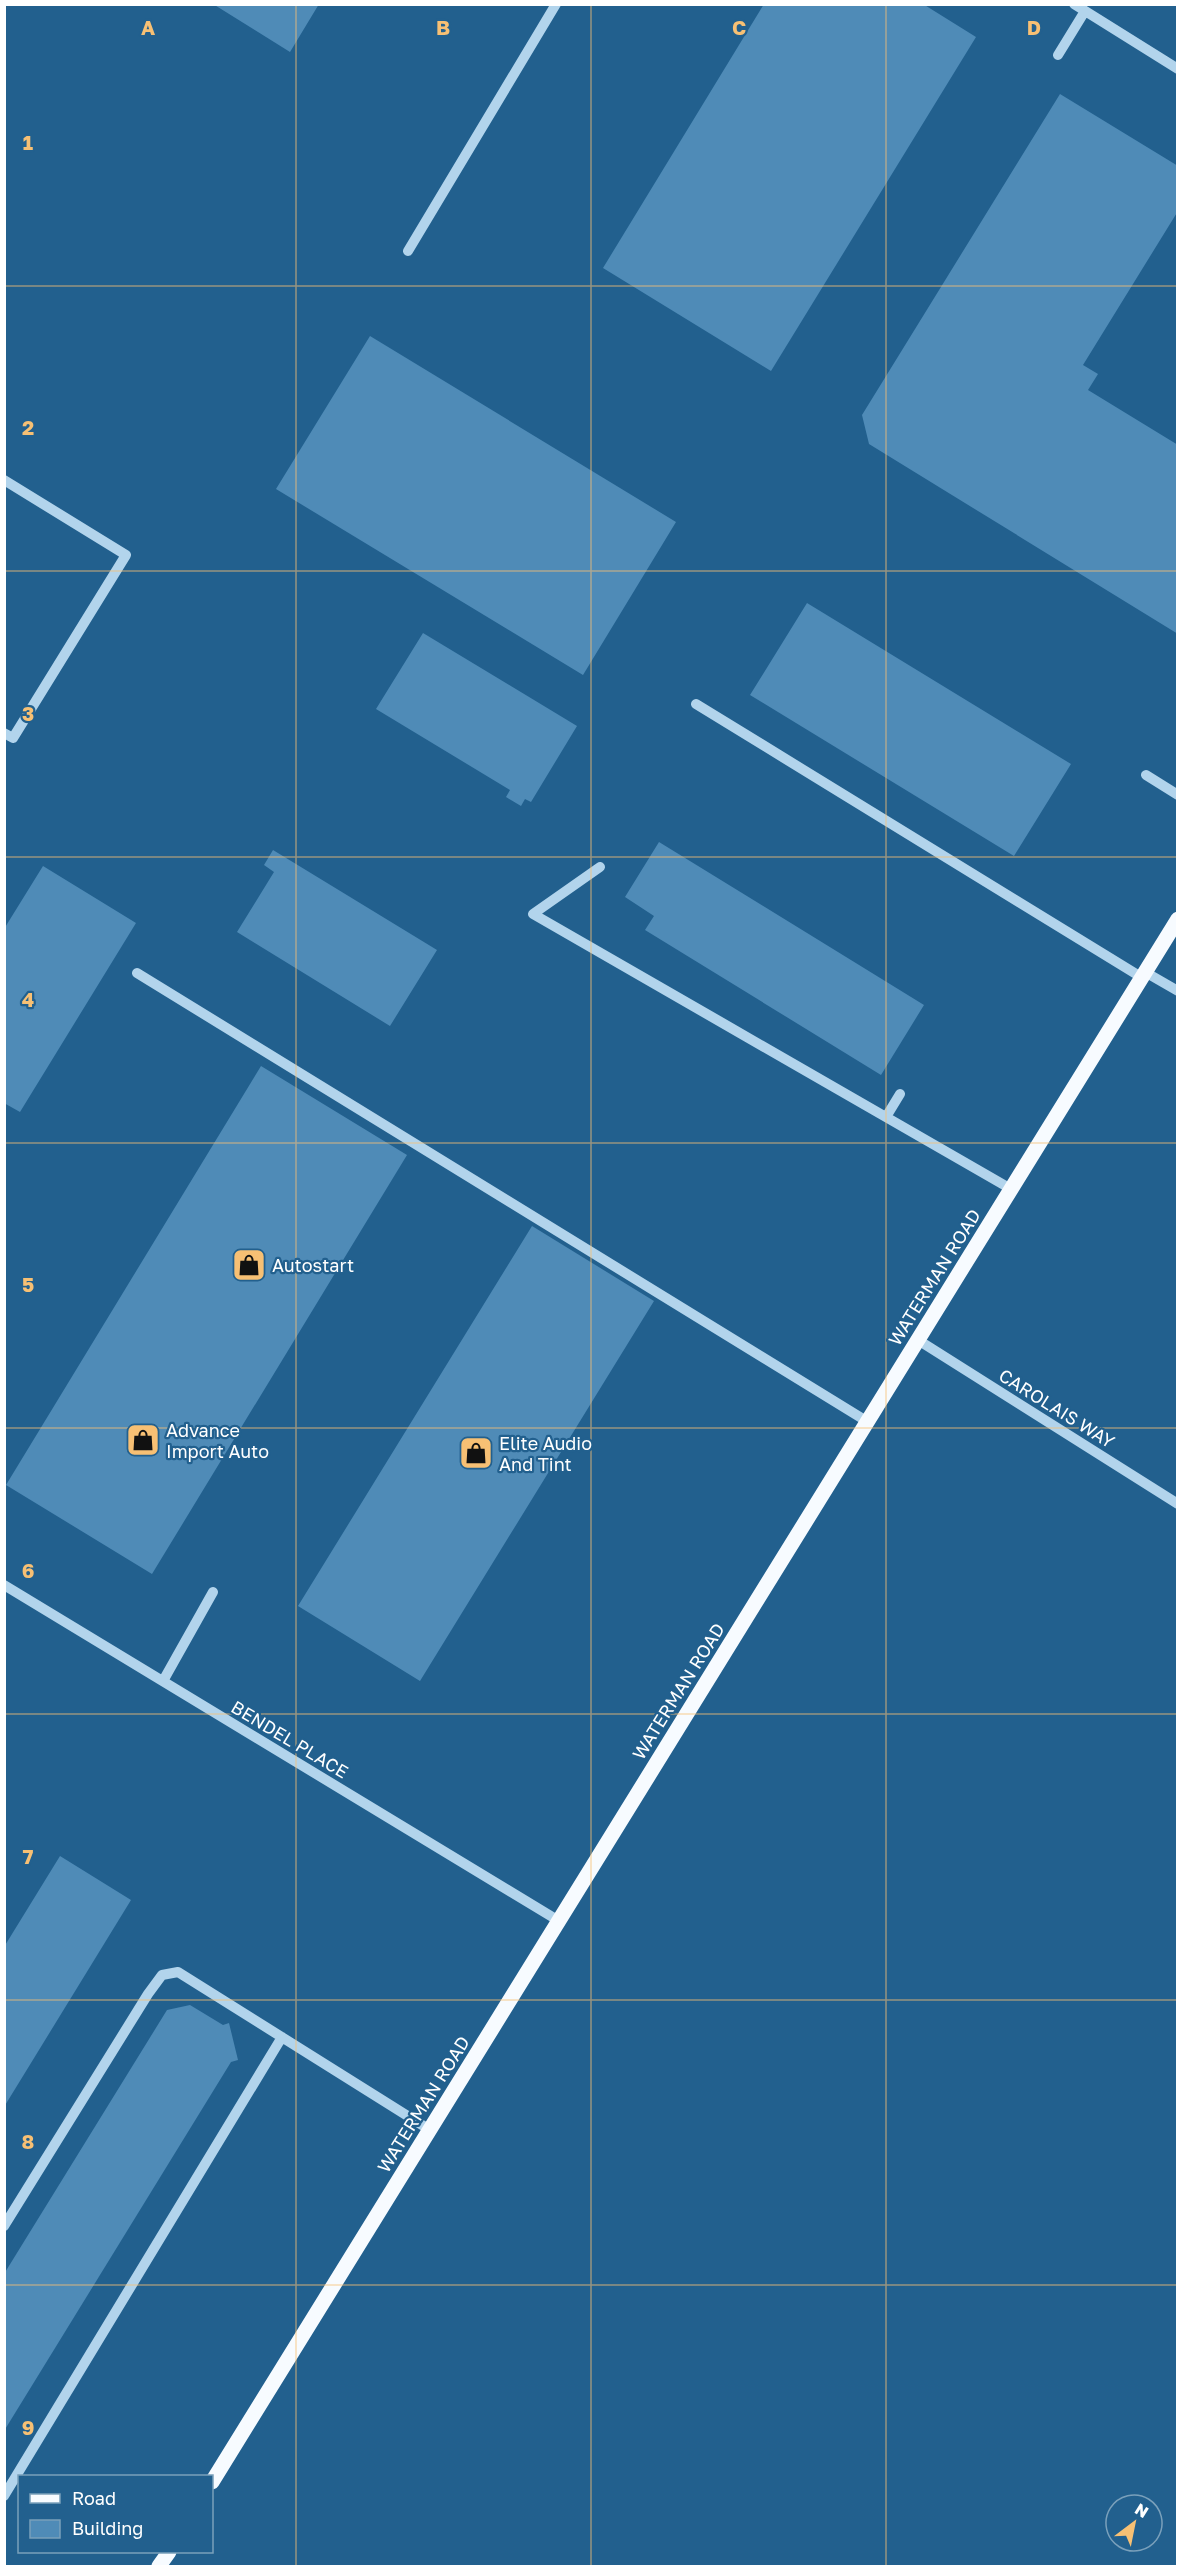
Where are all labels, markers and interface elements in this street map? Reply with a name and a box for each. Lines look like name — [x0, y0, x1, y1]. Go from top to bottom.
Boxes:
text: A — [141, 15, 155, 39]
text: B — [436, 15, 450, 39]
text: C — [732, 15, 746, 39]
text: D — [1027, 15, 1041, 39]
text: 1 — [23, 130, 33, 154]
text: 2 — [22, 415, 34, 439]
text: 3 — [22, 701, 34, 725]
text: 4 — [22, 987, 34, 1011]
street label: WATERMAN ROAD — [883, 1205, 985, 1349]
shop icon: Autostart — [231, 1247, 267, 1283]
place label: Autostart — [272, 1254, 354, 1276]
text: 5 — [22, 1272, 34, 1296]
street label: CAROLAIS WAY — [995, 1364, 1119, 1453]
place label: Advance Import Auto — [166, 1419, 269, 1462]
shop icon: Advance Import Auto — [125, 1422, 161, 1458]
place label: Elite Audio And Tint — [499, 1432, 592, 1475]
shop icon: Elite Audio And Tint — [458, 1435, 494, 1471]
text: 6 — [22, 1558, 34, 1582]
street label: WATERMAN ROAD — [627, 1619, 729, 1763]
street label: BENDEL PLACE — [228, 1695, 352, 1783]
text: 7 — [23, 1844, 34, 1868]
street label: WATERMAN ROAD — [372, 2032, 474, 2176]
text: 8 — [22, 2129, 34, 2153]
text: 9 — [22, 2415, 34, 2439]
legend — [18, 2475, 213, 2553]
text: Road — [72, 2487, 116, 2509]
north arrow — [1104, 2493, 1164, 2553]
text: N — [1131, 2499, 1152, 2522]
text: Building — [72, 2517, 143, 2539]

